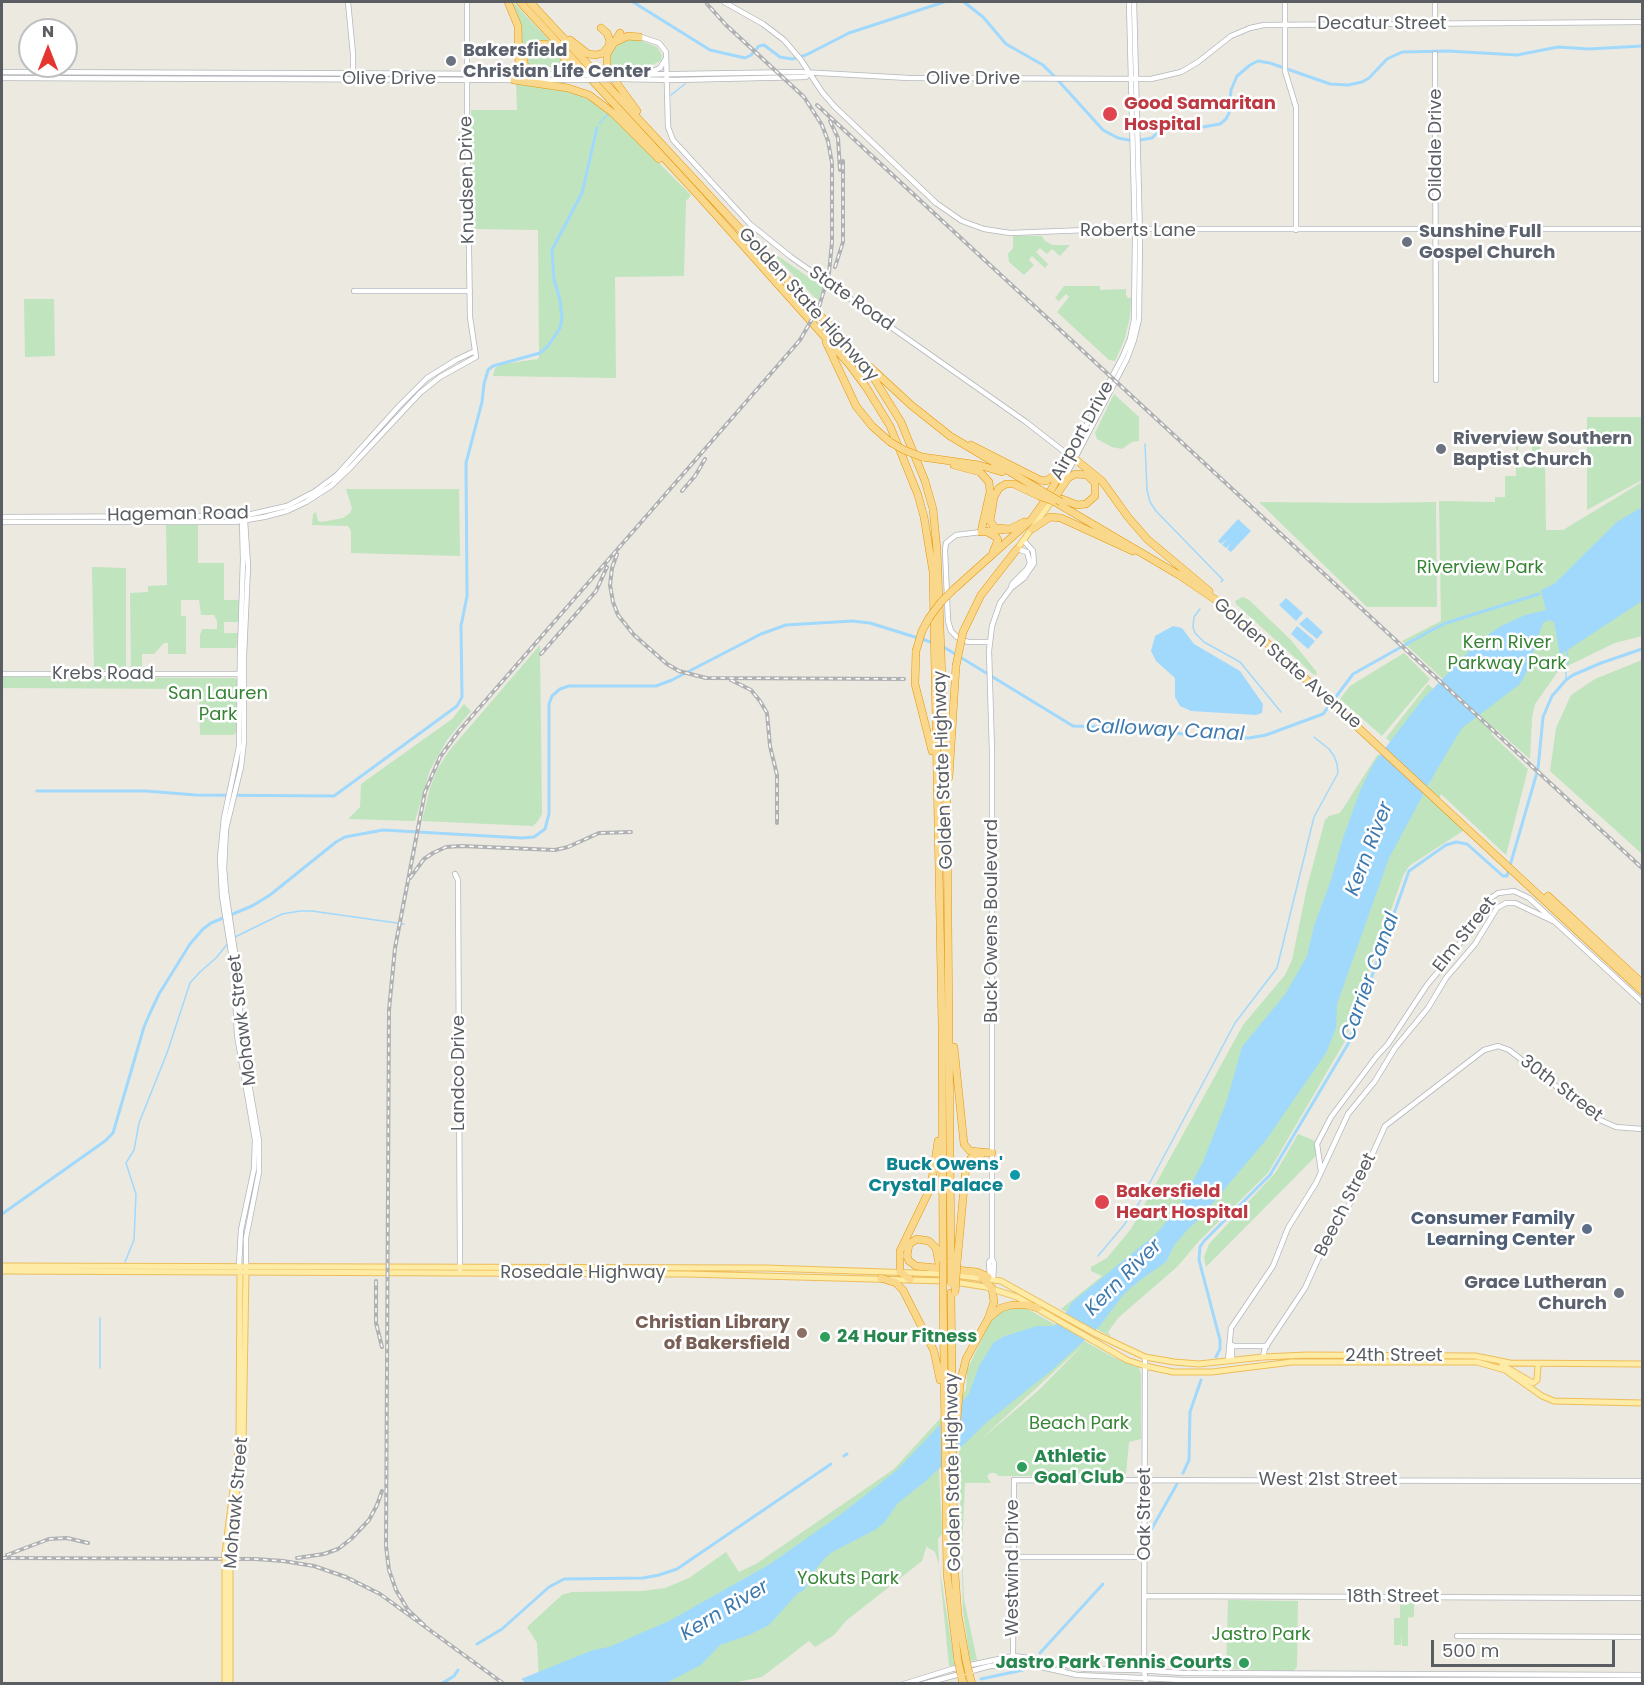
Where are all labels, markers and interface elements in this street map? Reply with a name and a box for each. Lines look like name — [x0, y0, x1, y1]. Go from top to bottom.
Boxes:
street label: Decatur Street — [1317, 13, 1447, 35]
north arrow — [18, 18, 78, 78]
text: N — [42, 20, 54, 43]
place label: Bakersfield Christian Life Center — [463, 40, 651, 82]
marker: Bakersfield Christian Life Center — [444, 54, 458, 68]
street label: Olive Drive — [342, 68, 436, 90]
street label: Olive Drive — [926, 68, 1020, 90]
street label: Oildale Drive — [1425, 89, 1447, 201]
place label: Good Samaritan Hospital — [1124, 93, 1276, 136]
marker: Good Samaritan Hospital — [1101, 105, 1119, 123]
street label: Knudsen Drive — [456, 116, 480, 244]
street label: Roberts Lane — [1080, 220, 1196, 242]
place label: Sunshine Full Gospel Church — [1419, 221, 1555, 264]
street label: Golden State Highway — [733, 224, 883, 386]
marker: Sunshine Full Gospel Church — [1400, 235, 1414, 249]
street label: State Road — [804, 262, 898, 336]
street label: Airport Drive — [1047, 378, 1119, 484]
place label: Riverview Southern Baptist Church — [1453, 428, 1632, 470]
marker: Riverview Southern Baptist Church — [1434, 442, 1448, 456]
street label: Hageman Road — [107, 503, 249, 527]
park label: Riverview Park — [1416, 557, 1544, 579]
street label: Golden State Avenue — [1209, 594, 1365, 734]
park label: Kern River Parkway Park — [1447, 632, 1567, 674]
street label: Krebs Road — [52, 663, 154, 685]
street label: Golden State Highway — [930, 670, 958, 870]
park label: San Lauren Park — [168, 683, 268, 726]
water label: Calloway Canal — [1085, 715, 1245, 747]
water label: Kern River — [1341, 799, 1399, 899]
street label: Buck Owens Boulevard — [981, 819, 1003, 1023]
street label: Elm Street — [1429, 893, 1501, 977]
water label: Carrier Canal — [1337, 910, 1405, 1044]
street label: Mohawk Street — [224, 953, 262, 1087]
street label: Landco Drive — [448, 1015, 470, 1131]
street label: 30th Street — [1516, 1051, 1606, 1127]
street label: Beech Street — [1311, 1150, 1381, 1260]
place label: Buck Owens' Crystal Palace — [869, 1154, 1003, 1196]
marker: Buck Owens' Crystal Palace — [1008, 1168, 1022, 1182]
place label: Bakersfield Heart Hospital — [1116, 1181, 1248, 1224]
marker: Bakersfield Heart Hospital — [1093, 1193, 1111, 1211]
place label: Consumer Family Learning Center — [1411, 1208, 1575, 1250]
marker: Consumer Family Learning Center — [1580, 1222, 1594, 1236]
water label: Kern River — [1081, 1235, 1167, 1321]
street label: Rosedale Highway — [500, 1262, 666, 1284]
place label: Grace Lutheran Church — [1464, 1272, 1607, 1314]
marker: Grace Lutheran Church — [1612, 1286, 1626, 1300]
place label: Christian Library of Bakersfield — [635, 1312, 790, 1354]
marker: Christian Library of Bakersfield — [795, 1326, 809, 1340]
place label: 24 Hour Fitness — [837, 1326, 977, 1348]
marker: 24 Hour Fitness — [818, 1330, 832, 1344]
street label: 24th Street — [1345, 1345, 1443, 1367]
street label: Golden State Highway — [941, 1372, 967, 1572]
park label: Beach Park — [1029, 1413, 1129, 1435]
street label: Mohawk Street — [220, 1436, 254, 1570]
place label: Athletic Goal Club — [1034, 1446, 1124, 1488]
marker: Athletic Goal Club — [1015, 1460, 1029, 1474]
street label: Oak Street — [1134, 1467, 1156, 1561]
street label: West 21st Street — [1258, 1469, 1398, 1491]
street label: Westwind Drive — [1002, 1499, 1024, 1637]
park label: Yokuts Park — [797, 1568, 899, 1590]
water label: Kern River — [676, 1575, 774, 1647]
street label: 18th Street — [1347, 1586, 1439, 1608]
park label: Jastro Park — [1211, 1624, 1311, 1646]
scale bar — [1434, 1628, 1618, 1666]
text: 500 m — [1442, 1638, 1499, 1663]
place label: Jastro Park Tennis Courts — [995, 1652, 1232, 1674]
marker: Jastro Park Tennis Courts — [1237, 1656, 1251, 1670]

